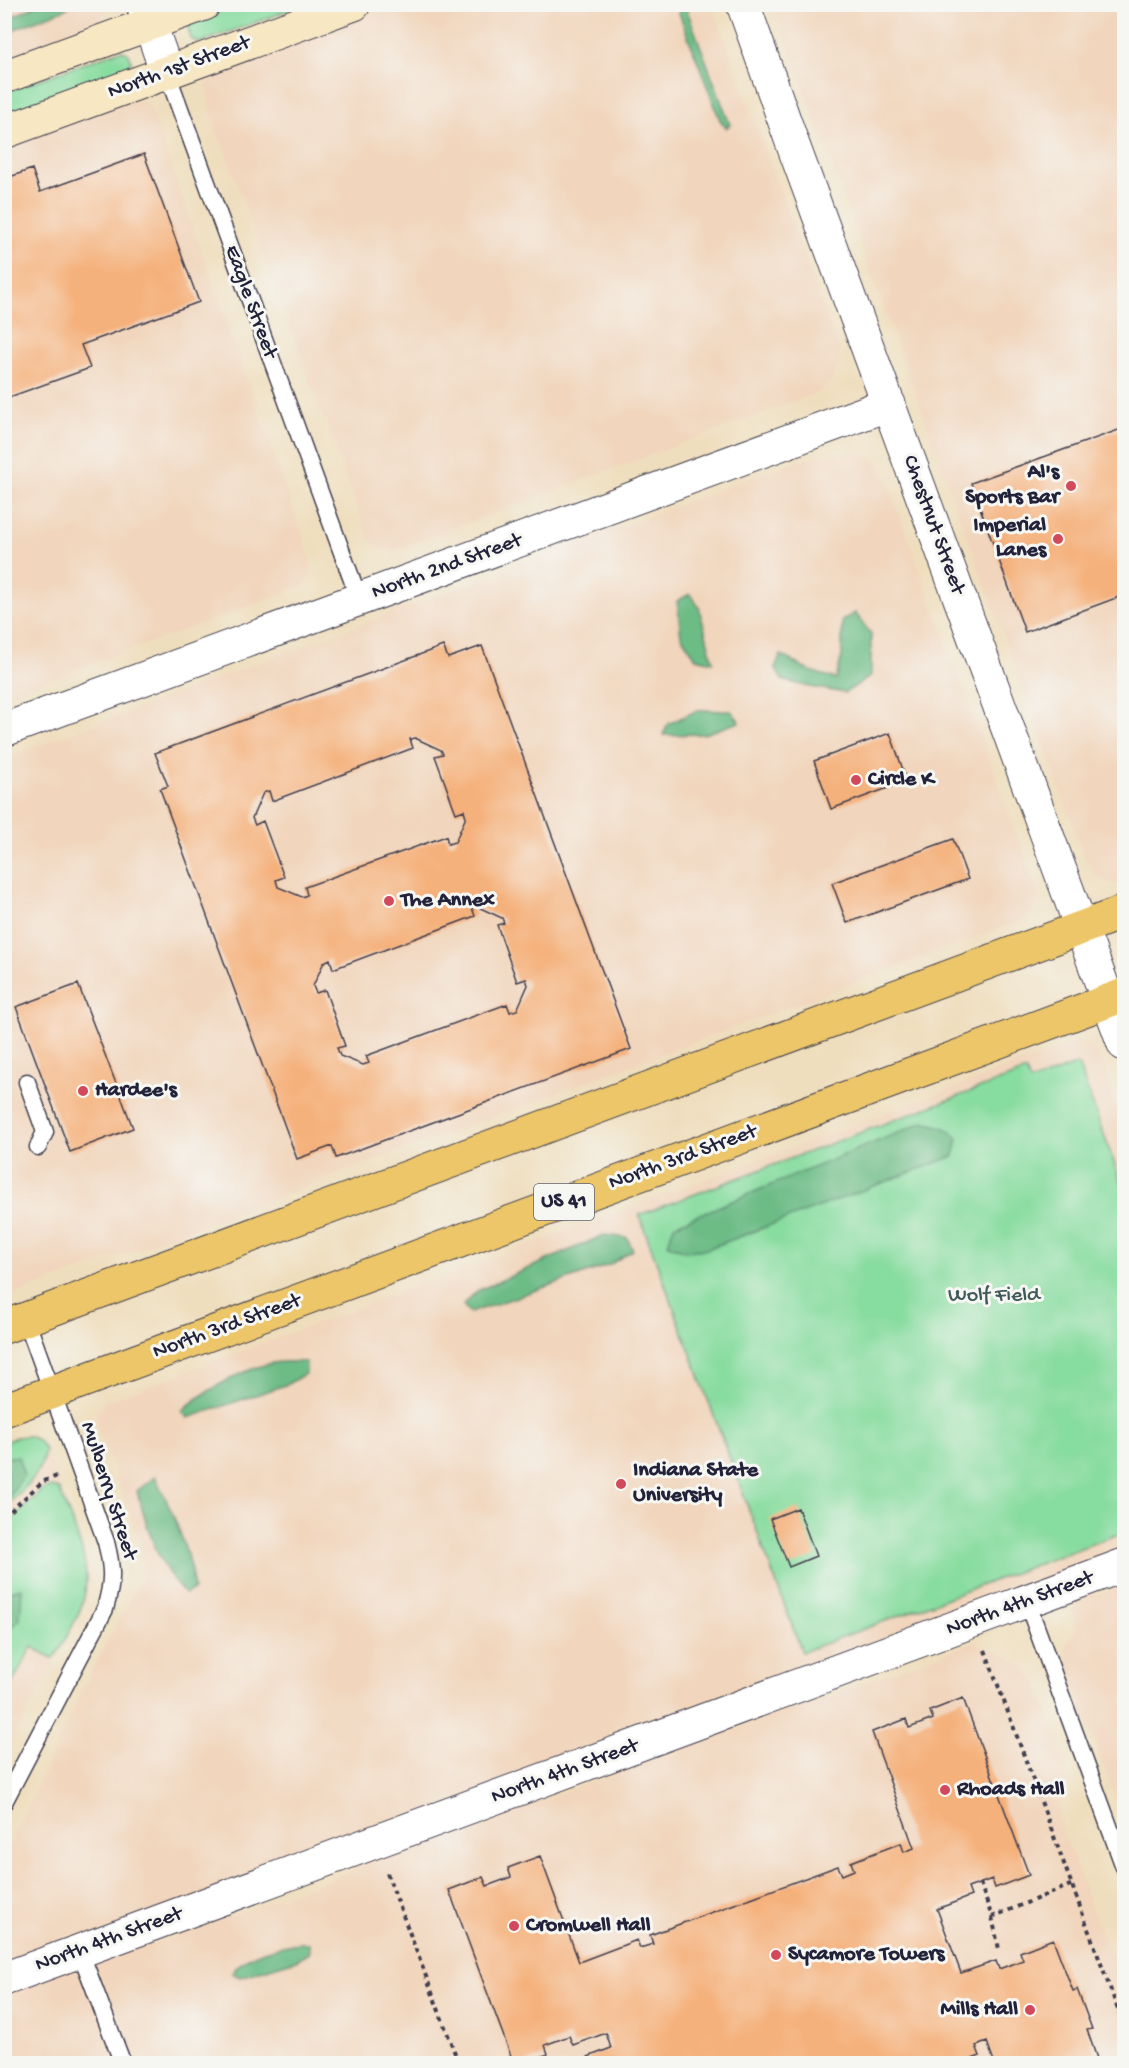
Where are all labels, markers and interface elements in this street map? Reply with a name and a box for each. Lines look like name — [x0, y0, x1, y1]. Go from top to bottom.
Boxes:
street label: North 1st Street — [104, 30, 256, 106]
street label: Eagle Street — [218, 242, 283, 364]
street label: Chestnut Street — [896, 452, 971, 600]
place label: Al's Sports Bar — [965, 460, 1061, 511]
marker: Al's Sports Bar — [1064, 479, 1078, 493]
place label: Imperial Lanes — [973, 513, 1048, 564]
street label: North 2nd Street — [369, 527, 527, 606]
marker: Imperial Lanes — [1051, 532, 1065, 546]
place label: Circle K — [867, 767, 936, 793]
marker: Circle K — [849, 773, 863, 787]
place label: The Annex — [399, 888, 495, 914]
marker: The Annex — [382, 894, 396, 908]
place label: Hardee's — [95, 1078, 179, 1104]
marker: Hardee's — [76, 1084, 90, 1098]
street label: North 3rd Street — [605, 1118, 762, 1197]
road number: US 41 — [534, 1184, 594, 1220]
park label: Wolf Field — [948, 1283, 1042, 1309]
street label: North 3rd Street — [149, 1287, 306, 1366]
street label: Mulberry Street — [73, 1419, 143, 1565]
place label: Indiana State University — [633, 1458, 759, 1509]
marker: Indiana State University — [614, 1477, 628, 1491]
street label: North 4th Street — [943, 1565, 1099, 1643]
street label: North 4th Street — [488, 1733, 644, 1811]
place label: Rhoads Hall — [956, 1777, 1065, 1803]
marker: Rhoads Hall — [938, 1783, 952, 1797]
street label: North 4th Street — [32, 1901, 188, 1979]
place label: Cromwell Hall — [525, 1913, 651, 1939]
marker: Cromwell Hall — [507, 1919, 521, 1933]
place label: Sycamore Towers — [788, 1942, 946, 1968]
marker: Sycamore Towers — [769, 1948, 783, 1962]
place label: Mills Hall — [941, 1997, 1018, 2023]
marker: Mills Hall — [1023, 2003, 1037, 2017]

